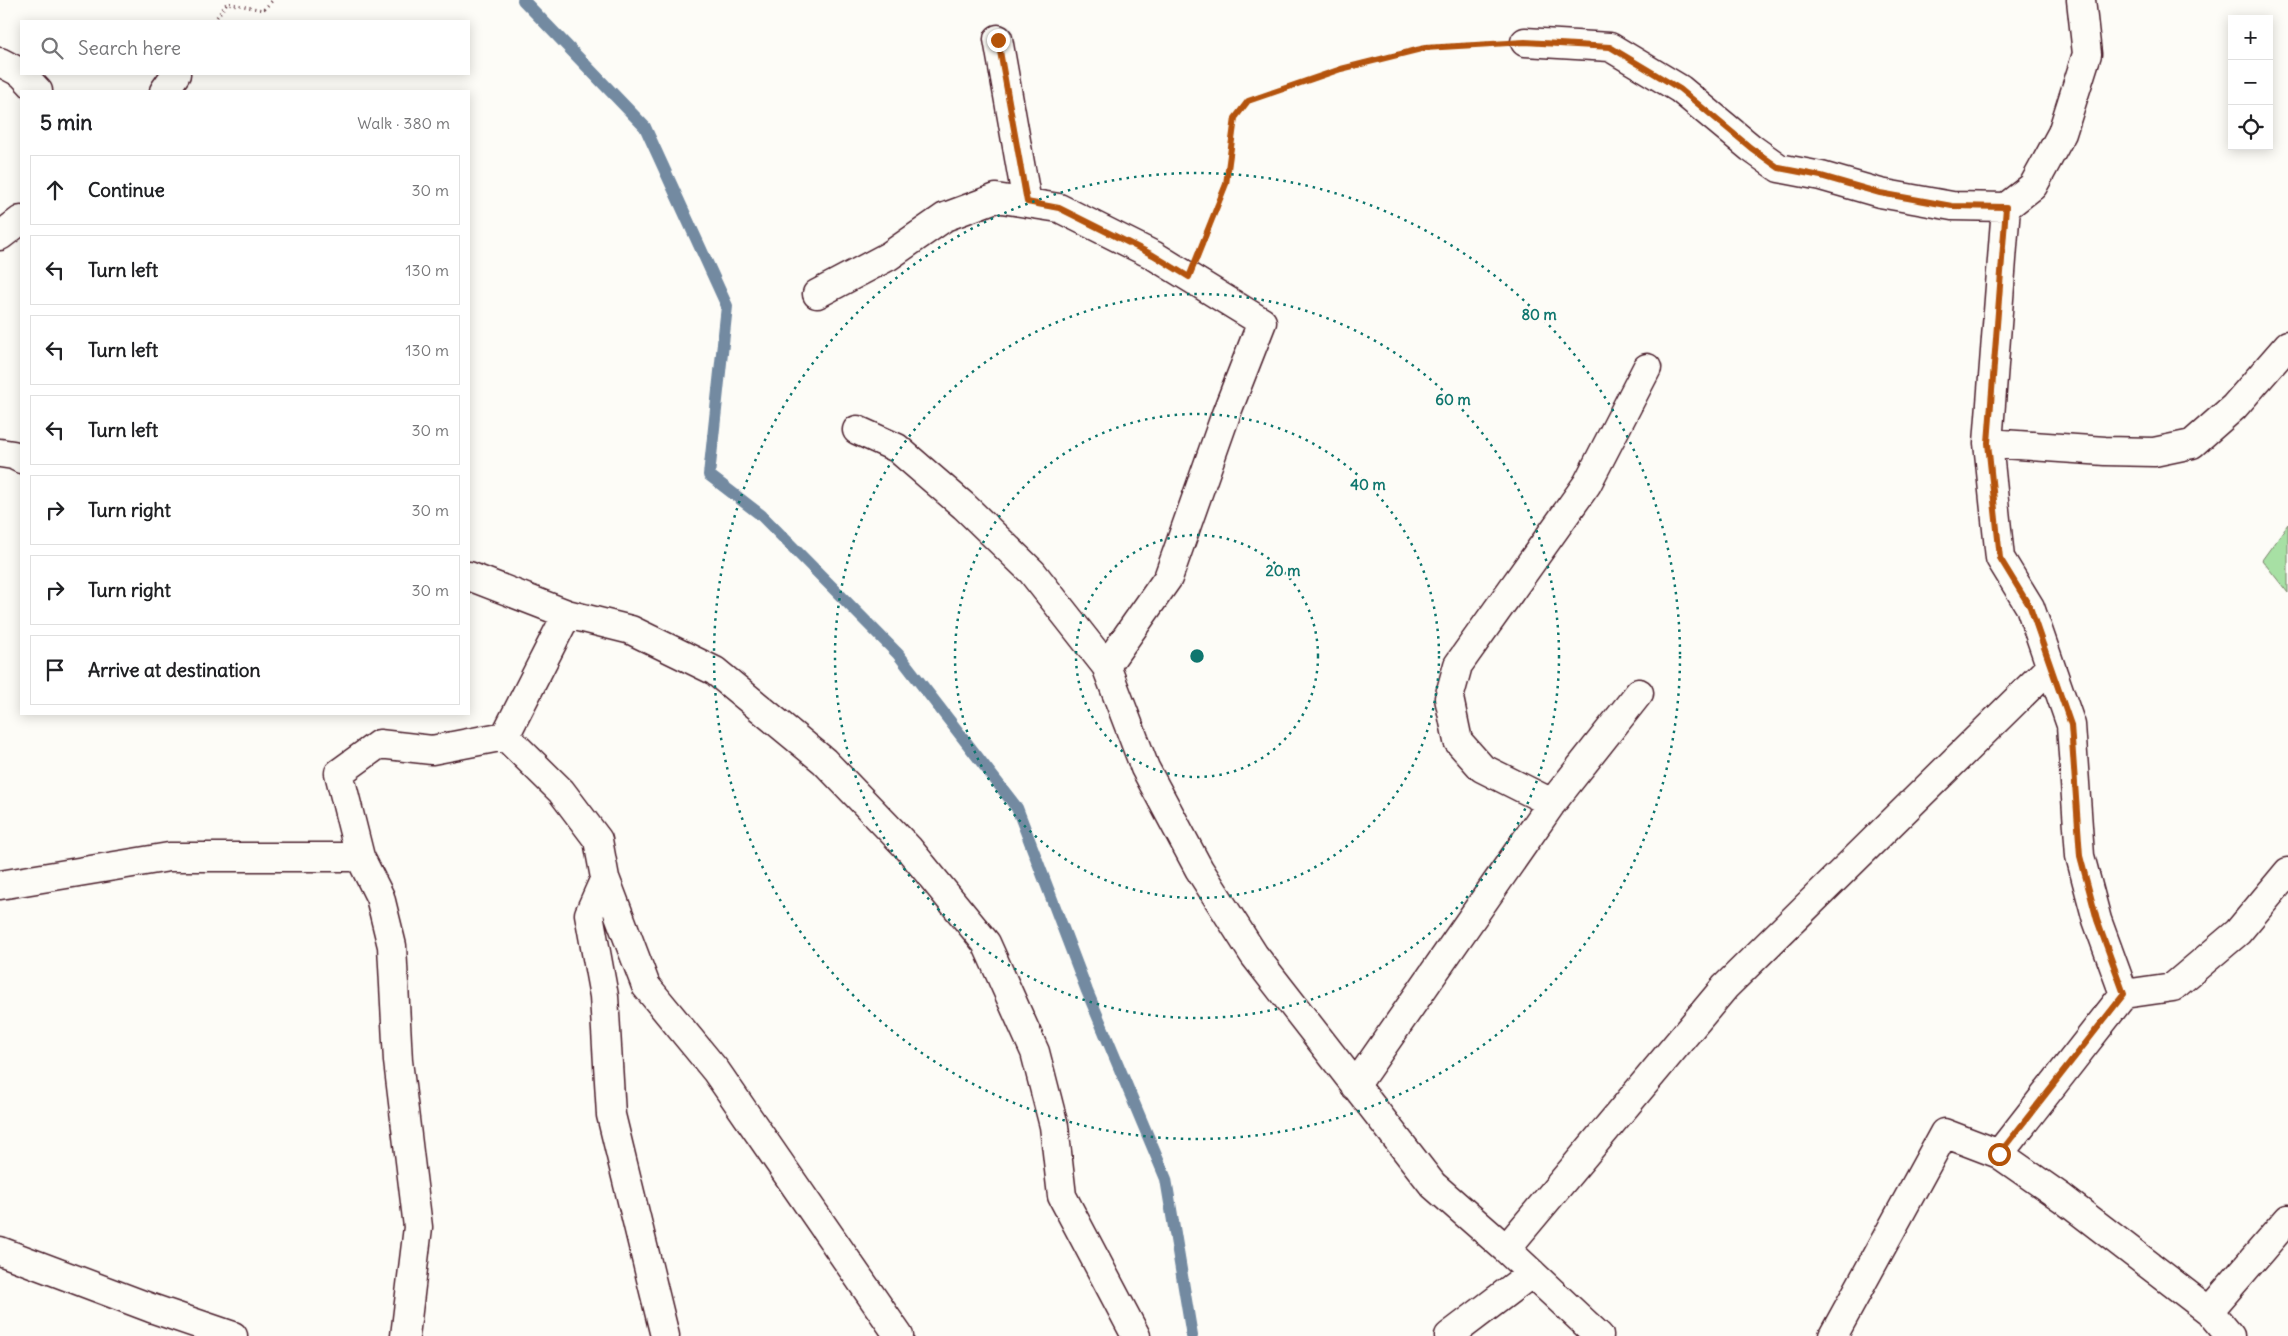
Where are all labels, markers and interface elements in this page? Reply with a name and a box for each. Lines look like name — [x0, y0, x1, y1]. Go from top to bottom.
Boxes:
map controls — [2228, 15, 2273, 150]
button: + — [2228, 15, 2273, 60]
search box — [20, 20, 470, 75]
route end — [987, 29, 1010, 52]
icon: search — [38, 34, 66, 62]
text: Search here — [78, 36, 181, 60]
button: − — [2228, 60, 2273, 105]
button: locate — [2228, 105, 2273, 150]
text: 5 min — [40, 109, 92, 136]
text: Walk · 380 m — [357, 113, 450, 133]
icon: ahead — [41, 176, 69, 204]
text: Continue — [88, 178, 165, 202]
text: 30 m — [412, 180, 449, 200]
icon: left — [41, 256, 69, 284]
text: Turn left — [88, 258, 158, 282]
text: 130 m — [405, 260, 449, 280]
text: 80 m — [1521, 305, 1557, 324]
icon: left — [41, 336, 69, 364]
text: Turn left — [88, 338, 158, 362]
text: 130 m — [405, 340, 449, 360]
text: 60 m — [1435, 390, 1471, 409]
icon: left — [41, 416, 69, 444]
text: Turn left — [88, 418, 158, 442]
text: 30 m — [412, 420, 449, 440]
text: 40 m — [1350, 475, 1386, 494]
icon: right — [41, 496, 69, 524]
text: Turn right — [88, 498, 171, 522]
text: 30 m — [412, 500, 449, 520]
text: 20 m — [1266, 561, 1300, 580]
icon: right — [41, 576, 69, 604]
text: Turn right — [88, 578, 171, 602]
text: 30 m — [412, 580, 449, 600]
centre of rings — [1188, 647, 1206, 665]
icon: arrive — [41, 656, 69, 684]
text: Arrive at destination — [88, 658, 261, 682]
route start — [1988, 1143, 2011, 1166]

